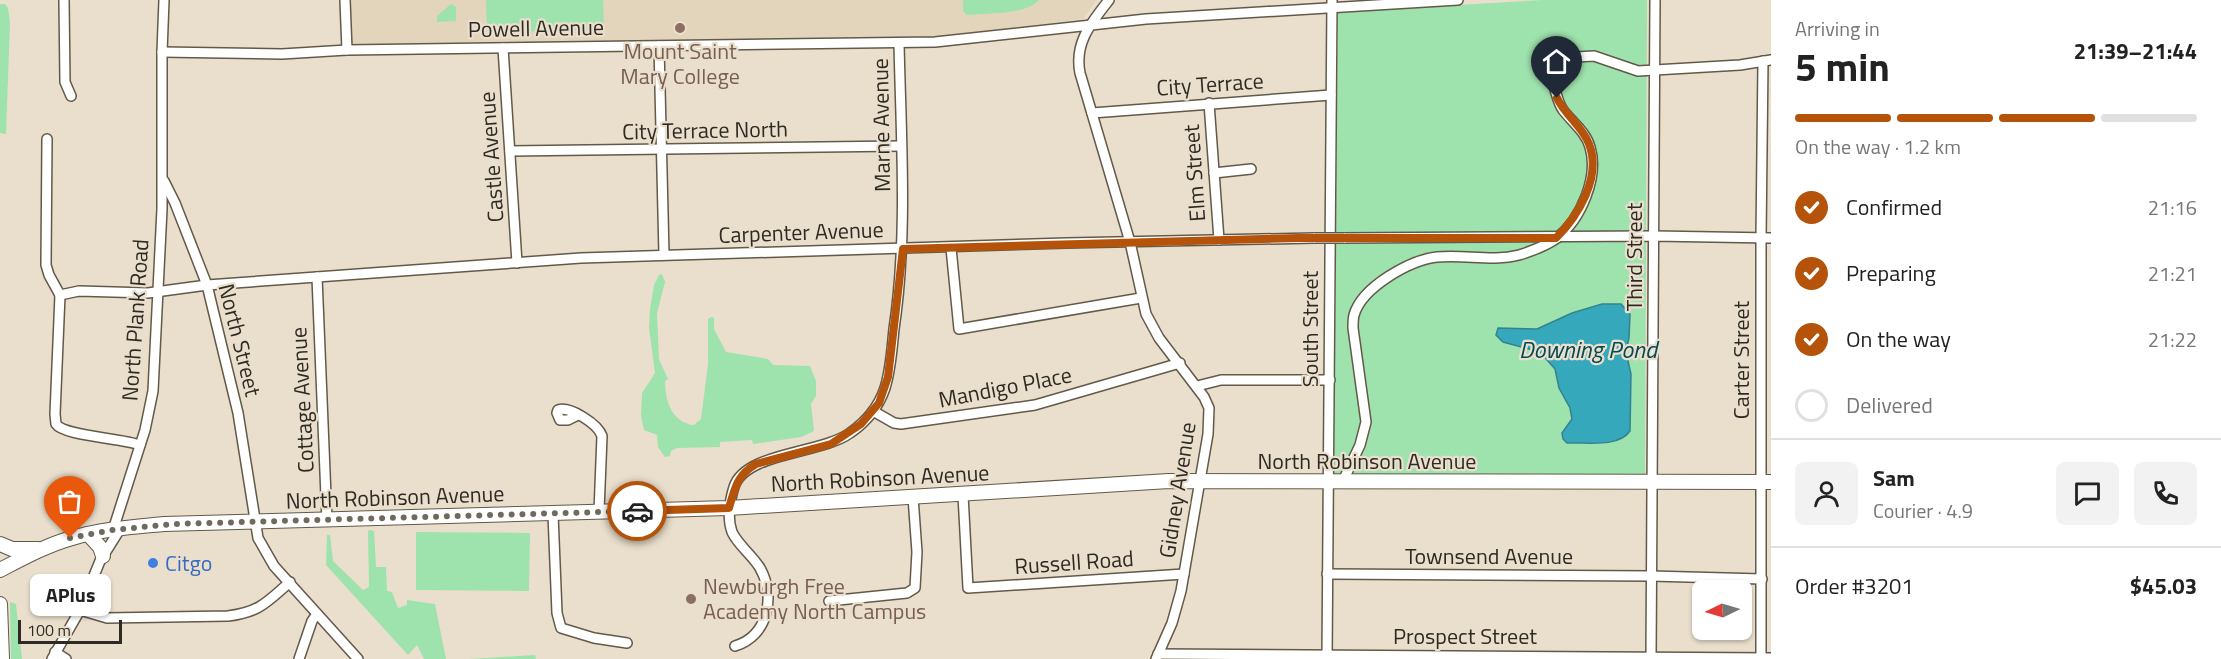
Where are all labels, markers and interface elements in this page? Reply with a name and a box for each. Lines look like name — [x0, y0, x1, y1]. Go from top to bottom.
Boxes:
street label: Powell Avenue — [468, 10, 604, 46]
text: Arriving in — [1795, 13, 1880, 44]
marker: Mount Saint Mary College — [673, 21, 687, 35]
place label: Mount Saint Mary College — [620, 34, 740, 93]
text: 21:39–21:44 — [2074, 34, 2197, 68]
pin — [1531, 36, 1582, 98]
text: 5 min — [1795, 37, 1890, 96]
icon: home — [1540, 45, 1573, 78]
street label: Marne Avenue — [863, 58, 899, 192]
street label: City Terrace — [1155, 63, 1265, 105]
street label: Castle Avenue — [469, 91, 513, 223]
street label: City Terrace North — [622, 112, 788, 148]
street label: Elm Street — [1174, 123, 1214, 223]
text: On the way · 1.2 km — [1795, 131, 1961, 162]
text: Confirmed — [1846, 190, 1942, 224]
icon: check — [1795, 191, 1828, 224]
text: 21:16 — [2148, 192, 2197, 223]
street label: Third Street — [1617, 202, 1651, 311]
street label: Carpenter Avenue — [718, 212, 884, 252]
street label: North Plank Road — [112, 238, 158, 402]
text: Preparing — [1846, 256, 1936, 290]
icon: check — [1795, 257, 1828, 290]
text: 21:21 — [2148, 258, 2197, 289]
street label: South Street — [1293, 271, 1327, 387]
street label: North Street — [210, 280, 270, 400]
street label: Carter Street — [1724, 300, 1758, 419]
text: On the way — [1846, 322, 1951, 356]
icon: check — [1795, 323, 1828, 356]
text: 21:22 — [2148, 324, 2197, 355]
street label: Cottage Avenue — [281, 326, 323, 474]
water label: Downing Pond — [1519, 331, 1660, 367]
street label: Mandigo Place — [935, 357, 1075, 417]
text: Delivered — [1846, 388, 1933, 422]
street label: Gidney Avenue — [1149, 420, 1205, 560]
street label: North Robinson Avenue — [1258, 444, 1476, 478]
street label: North Robinson Avenue — [770, 455, 990, 501]
text: Sam — [1873, 461, 1915, 495]
button: person — [1795, 462, 1858, 525]
button: chat — [2056, 462, 2119, 525]
button: phone — [2134, 462, 2197, 525]
pin — [44, 476, 95, 538]
street label: North Robinson Avenue — [285, 476, 505, 518]
courier — [607, 481, 667, 541]
icon: bag — [53, 485, 86, 518]
icon: car — [621, 495, 654, 528]
text: Courier · 4.9 — [1873, 495, 1973, 526]
street label: Townsend Avenue — [1405, 539, 1573, 573]
street label: Russell Road — [1013, 541, 1135, 583]
place label: Citgo — [165, 546, 212, 580]
marker: Citgo — [146, 556, 160, 570]
place label: Newburgh Free Academy North Campus — [703, 569, 926, 628]
text: Order #3201 — [1795, 569, 1914, 603]
text: $45.03 — [2130, 569, 2197, 603]
callout: APlus — [29, 574, 110, 616]
text: APlus — [46, 579, 95, 610]
north arrow — [1692, 580, 1752, 640]
map controls — [1692, 580, 1752, 640]
marker: Newburgh Free Academy North Campus — [684, 592, 698, 606]
scale bar — [18, 617, 122, 644]
text: 100 m — [27, 618, 71, 642]
street label: Prospect Street — [1393, 619, 1537, 653]

